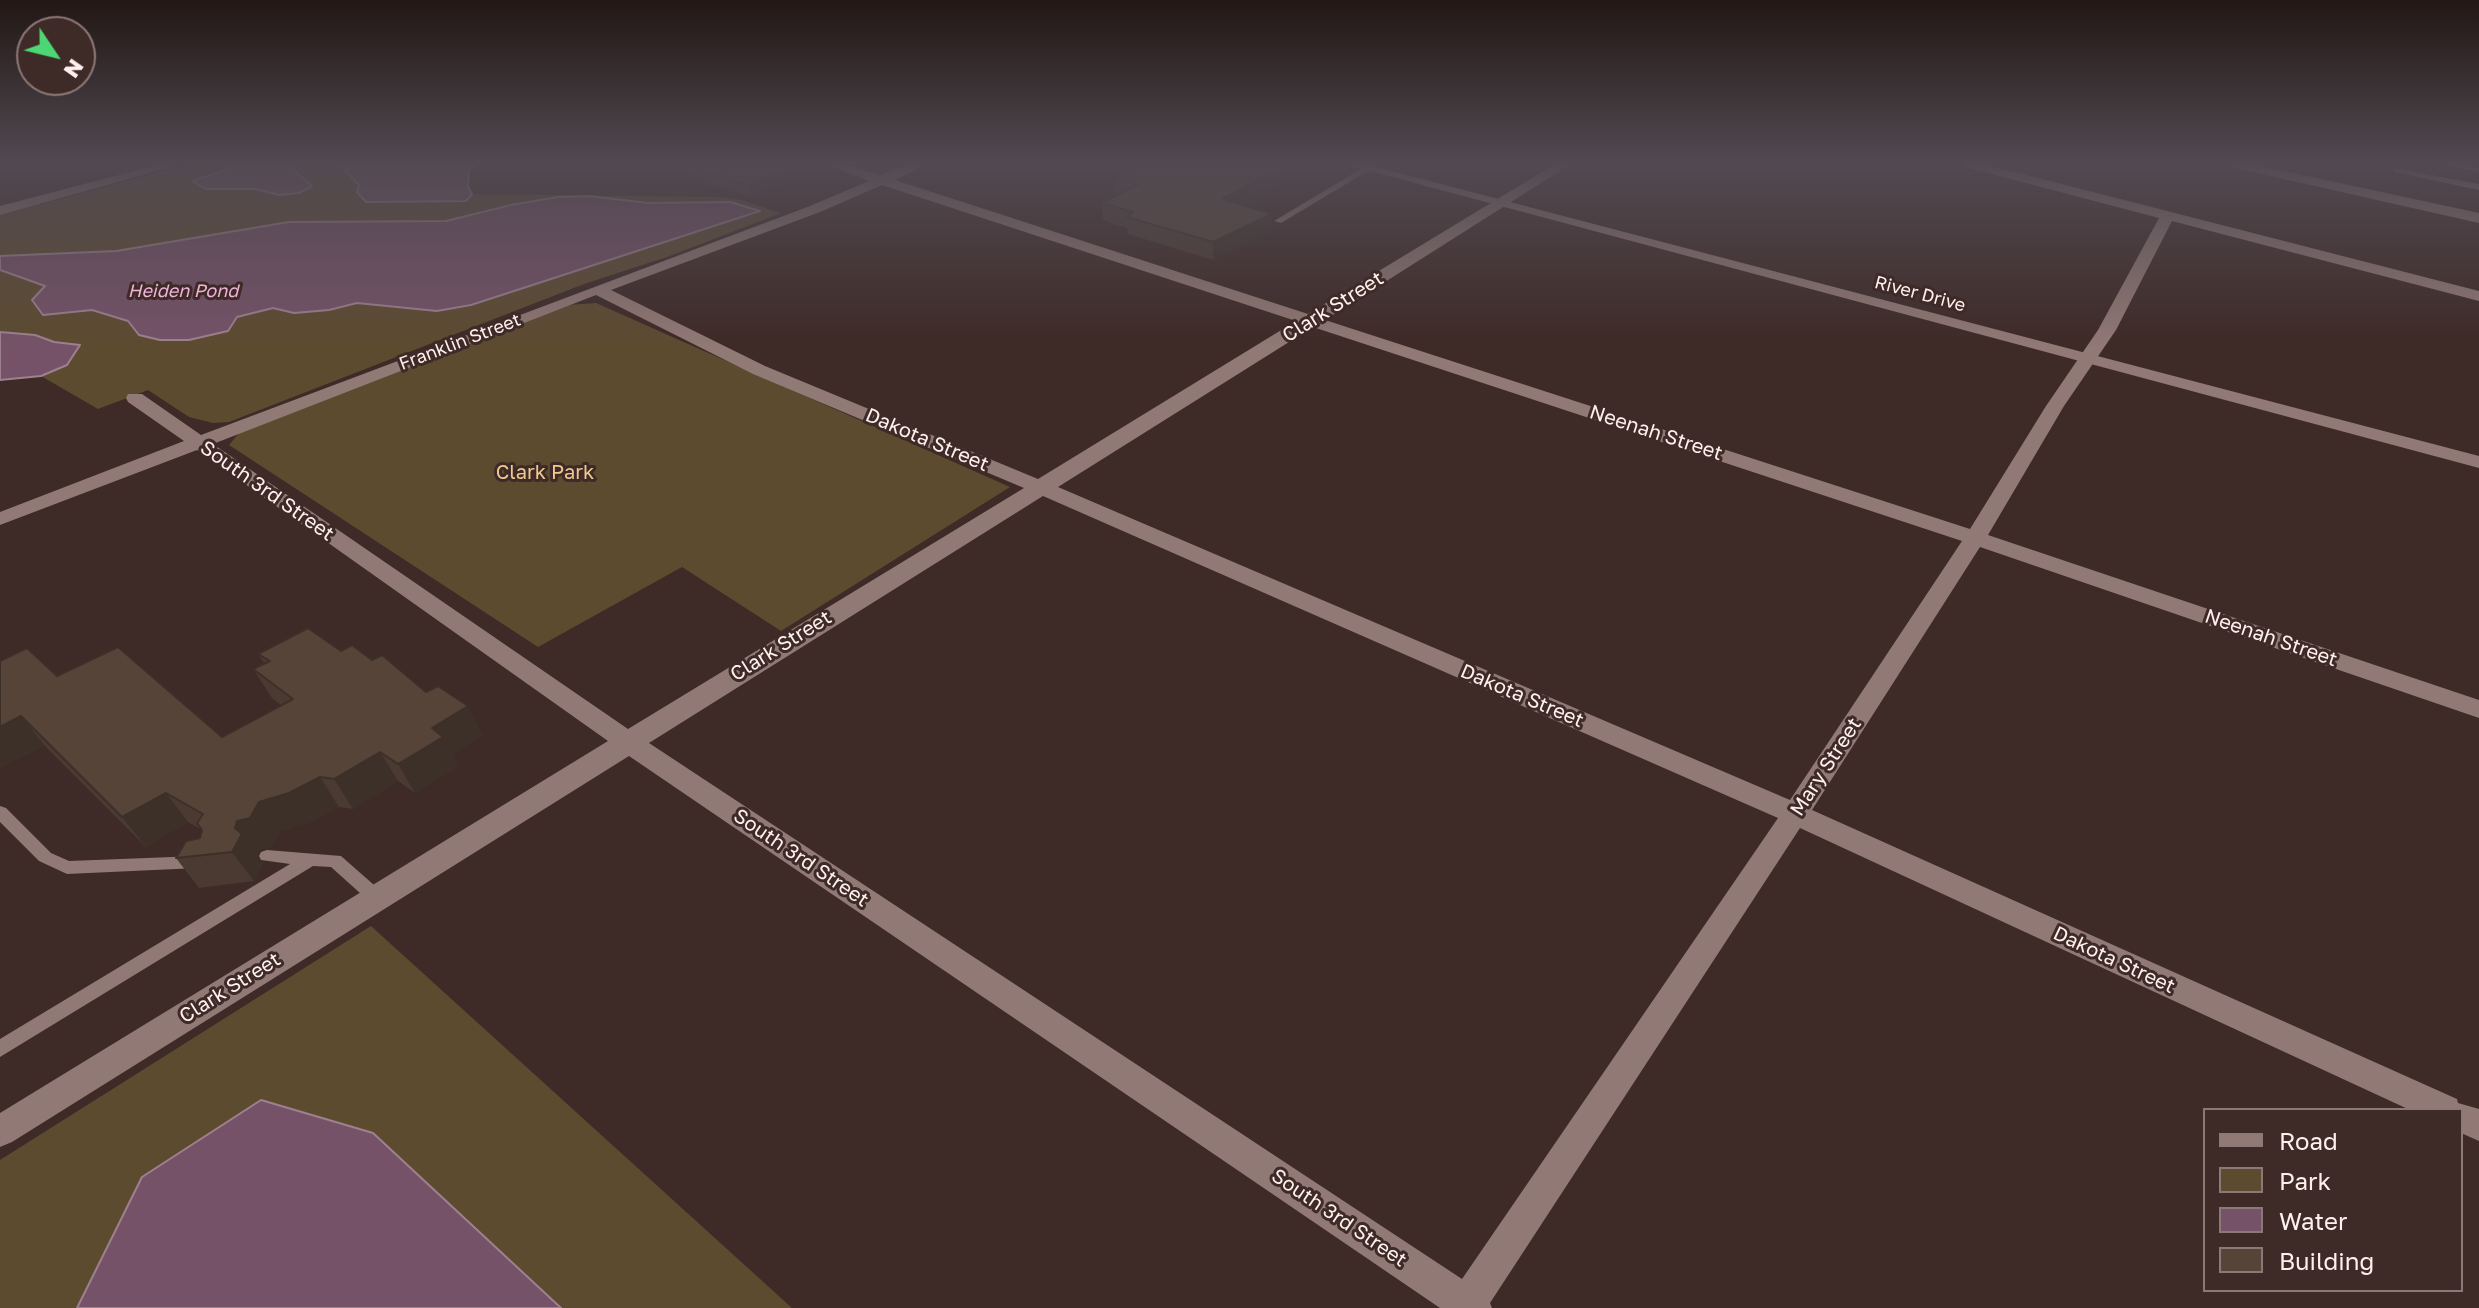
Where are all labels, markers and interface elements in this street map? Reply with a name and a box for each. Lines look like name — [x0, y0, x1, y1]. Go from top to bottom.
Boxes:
north arrow — [16, 16, 96, 96]
text: N — [59, 54, 90, 83]
street label: Clark Street — [1278, 266, 1388, 348]
street label: River Drive — [1872, 271, 1968, 317]
water label: Heiden Pond — [128, 280, 238, 302]
street label: Franklin Street — [396, 309, 524, 375]
street label: Neenah Street — [1586, 400, 1726, 466]
street label: Dakota Street — [862, 403, 992, 477]
street label: South 3rd Street — [195, 436, 339, 546]
park label: Clark Park — [496, 461, 594, 485]
street label: Neenah Street — [2202, 604, 2340, 672]
street label: Clark Street — [726, 605, 836, 687]
street label: Dakota Street — [1457, 659, 1587, 733]
street label: Mary Street — [1785, 713, 1867, 821]
street label: South 3rd Street — [729, 804, 873, 912]
street label: Dakota Street — [2049, 921, 2179, 999]
street label: Clark Street — [175, 947, 285, 1029]
legend — [2203, 1108, 2463, 1292]
text: Road — [2279, 1126, 2338, 1155]
street label: South 3rd Street — [1267, 1164, 1411, 1272]
text: Park — [2279, 1166, 2331, 1195]
text: Water — [2279, 1206, 2347, 1235]
text: Building — [2279, 1246, 2374, 1275]

